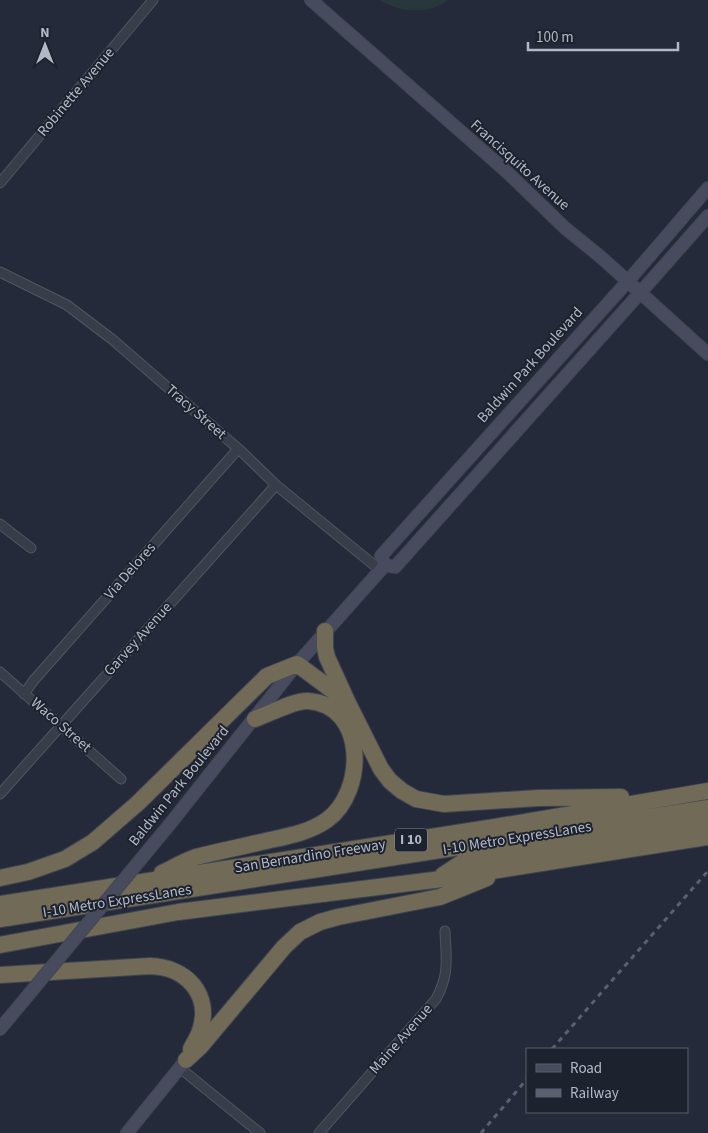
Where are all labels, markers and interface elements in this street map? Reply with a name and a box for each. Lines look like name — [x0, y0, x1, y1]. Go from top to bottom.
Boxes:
north arrow — [20, 20, 70, 70]
scale bar — [528, 20, 678, 52]
text: N — [40, 23, 50, 43]
text: 100 m — [536, 27, 574, 48]
street label: Robinette Avenue — [33, 43, 119, 141]
street label: Francisquito Avenue — [466, 115, 574, 215]
street label: Baldwin Park Boulevard — [472, 302, 588, 428]
street label: Tracy Street — [161, 380, 231, 444]
street label: Via Delores — [99, 538, 161, 604]
street label: Garvey Avenue — [99, 597, 177, 681]
street label: Waco Street — [26, 693, 96, 757]
street label: Baldwin Park Boulevard — [124, 721, 234, 851]
street label: I-10 Metro ExpressLanes — [441, 816, 593, 860]
road number: I 10 — [395, 828, 427, 852]
street label: San Bernardino Freeway — [233, 834, 387, 878]
street label: I-10 Metro ExpressLanes — [41, 879, 193, 923]
street label: Maine Avenue — [365, 999, 437, 1079]
legend — [526, 1048, 688, 1113]
text: Road — [570, 1058, 602, 1079]
text: Railway — [570, 1083, 619, 1104]

